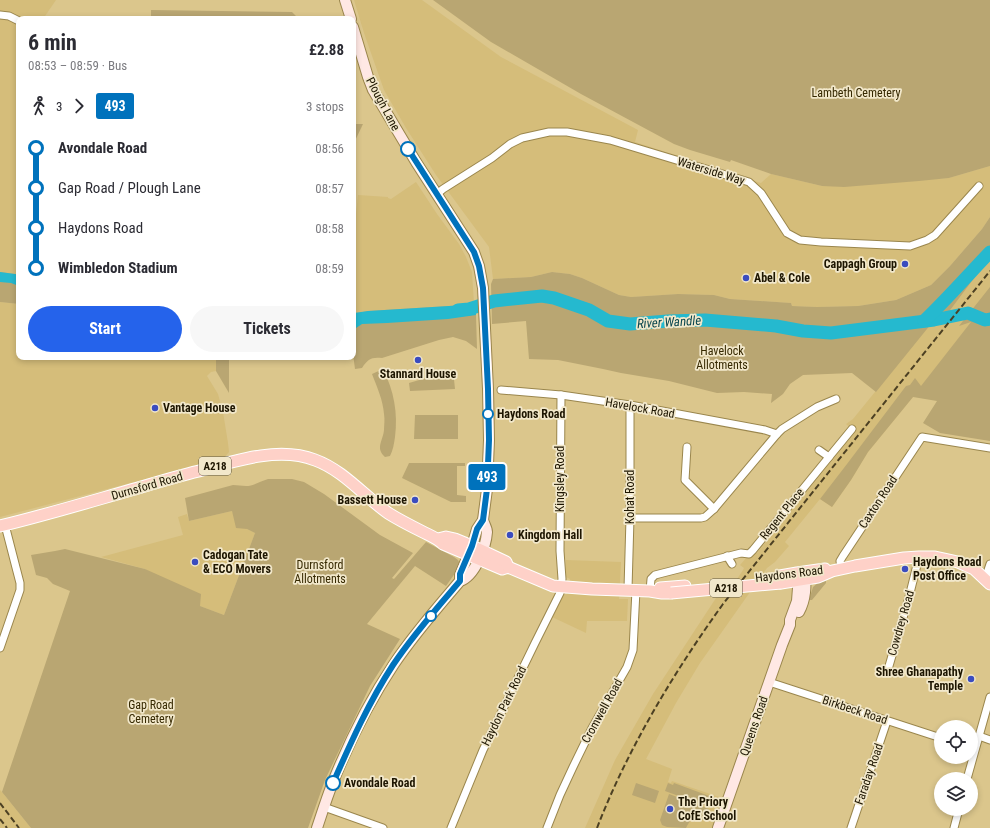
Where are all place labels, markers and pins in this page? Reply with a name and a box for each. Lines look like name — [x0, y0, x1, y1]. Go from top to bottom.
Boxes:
unlabelled marker — [400, 141, 416, 157]
place label: Cappagh Group — [824, 257, 897, 271]
marker: Cappagh Group — [900, 259, 910, 269]
place label: Abel & Cole — [754, 271, 810, 285]
marker: Abel & Cole — [741, 273, 751, 283]
marker: Stannard House — [413, 355, 423, 365]
place label: Stannard House — [380, 367, 456, 381]
place label: Vantage House — [163, 401, 236, 415]
marker: Vantage House — [150, 403, 160, 413]
place label: Haydons Road — [497, 407, 566, 421]
marker: Haydons Road — [482, 408, 494, 420]
place label: Bassett House — [337, 493, 407, 507]
marker: Bassett House — [410, 495, 420, 505]
place label: Kingdom Hall — [518, 528, 582, 542]
marker: Kingdom Hall — [505, 530, 515, 540]
place label: Cadogan Tate & ECO Movers — [203, 548, 271, 576]
place label: Haydons Road Post Office — [913, 555, 982, 583]
marker: Cadogan Tate & ECO Movers — [190, 557, 200, 567]
marker: Haydons Road Post Office — [900, 564, 910, 574]
unlabelled marker — [425, 610, 437, 622]
place label: Shree Ghanapathy Temple — [876, 665, 964, 693]
marker: Shree Ghanapathy Temple — [966, 674, 976, 684]
marker: Avondale Road — [325, 775, 341, 791]
place label: Avondale Road — [344, 776, 415, 790]
place label: The Priory CofE School — [678, 795, 736, 823]
marker: The Priory CofE School — [665, 804, 675, 814]

